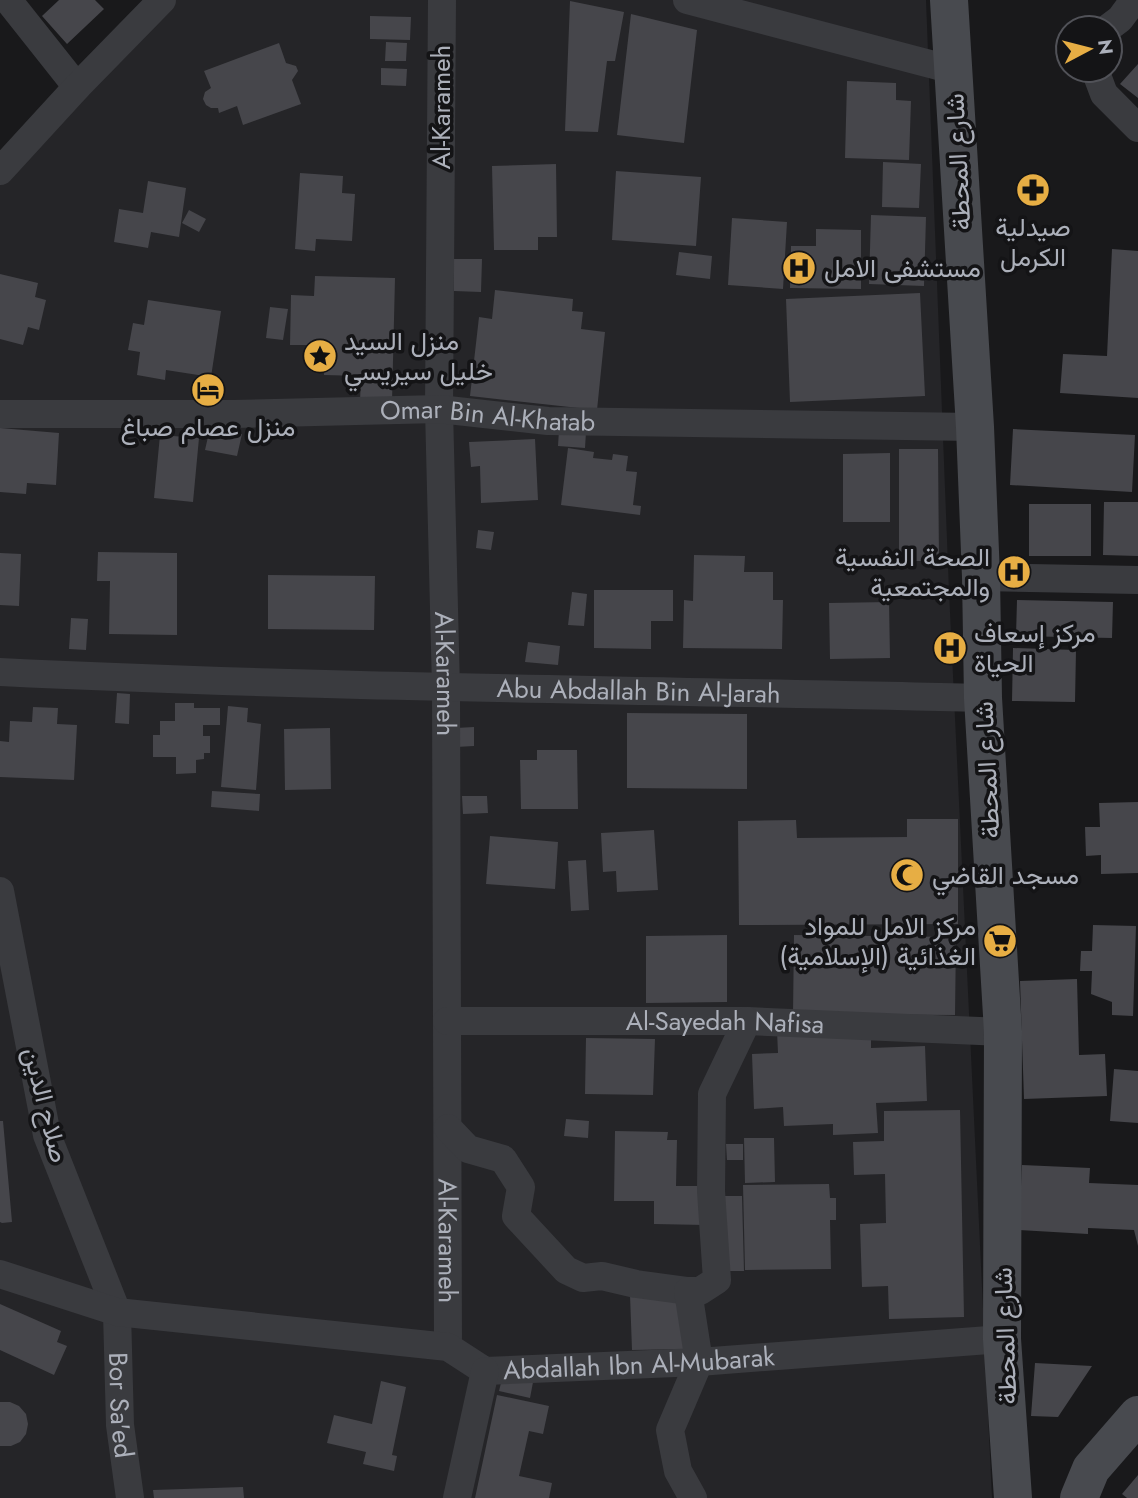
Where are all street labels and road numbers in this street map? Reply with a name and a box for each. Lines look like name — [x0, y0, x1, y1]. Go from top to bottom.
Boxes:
street label: Al-Karameh — [422, 45, 460, 169]
street label: شارع المحطة — [935, 92, 981, 232]
street label: Omar Bin Al-Khatab — [380, 390, 596, 441]
street label: Al-Karameh — [425, 611, 465, 736]
street label: Abu Abdallah Bin Al-Jarah — [496, 669, 781, 713]
street label: شارع المحطة — [964, 700, 1010, 840]
street label: Al-Sayedah Nafisa — [626, 1002, 825, 1043]
street label: صلاح الدين — [13, 1043, 79, 1167]
street label: Al-Karameh — [428, 1179, 467, 1303]
street label: شارع المحطة — [984, 1267, 1026, 1405]
street label: Abdallah Ibn Al-Mubarak — [502, 1337, 776, 1389]
street label: Bor Sa'ed — [99, 1352, 143, 1460]

